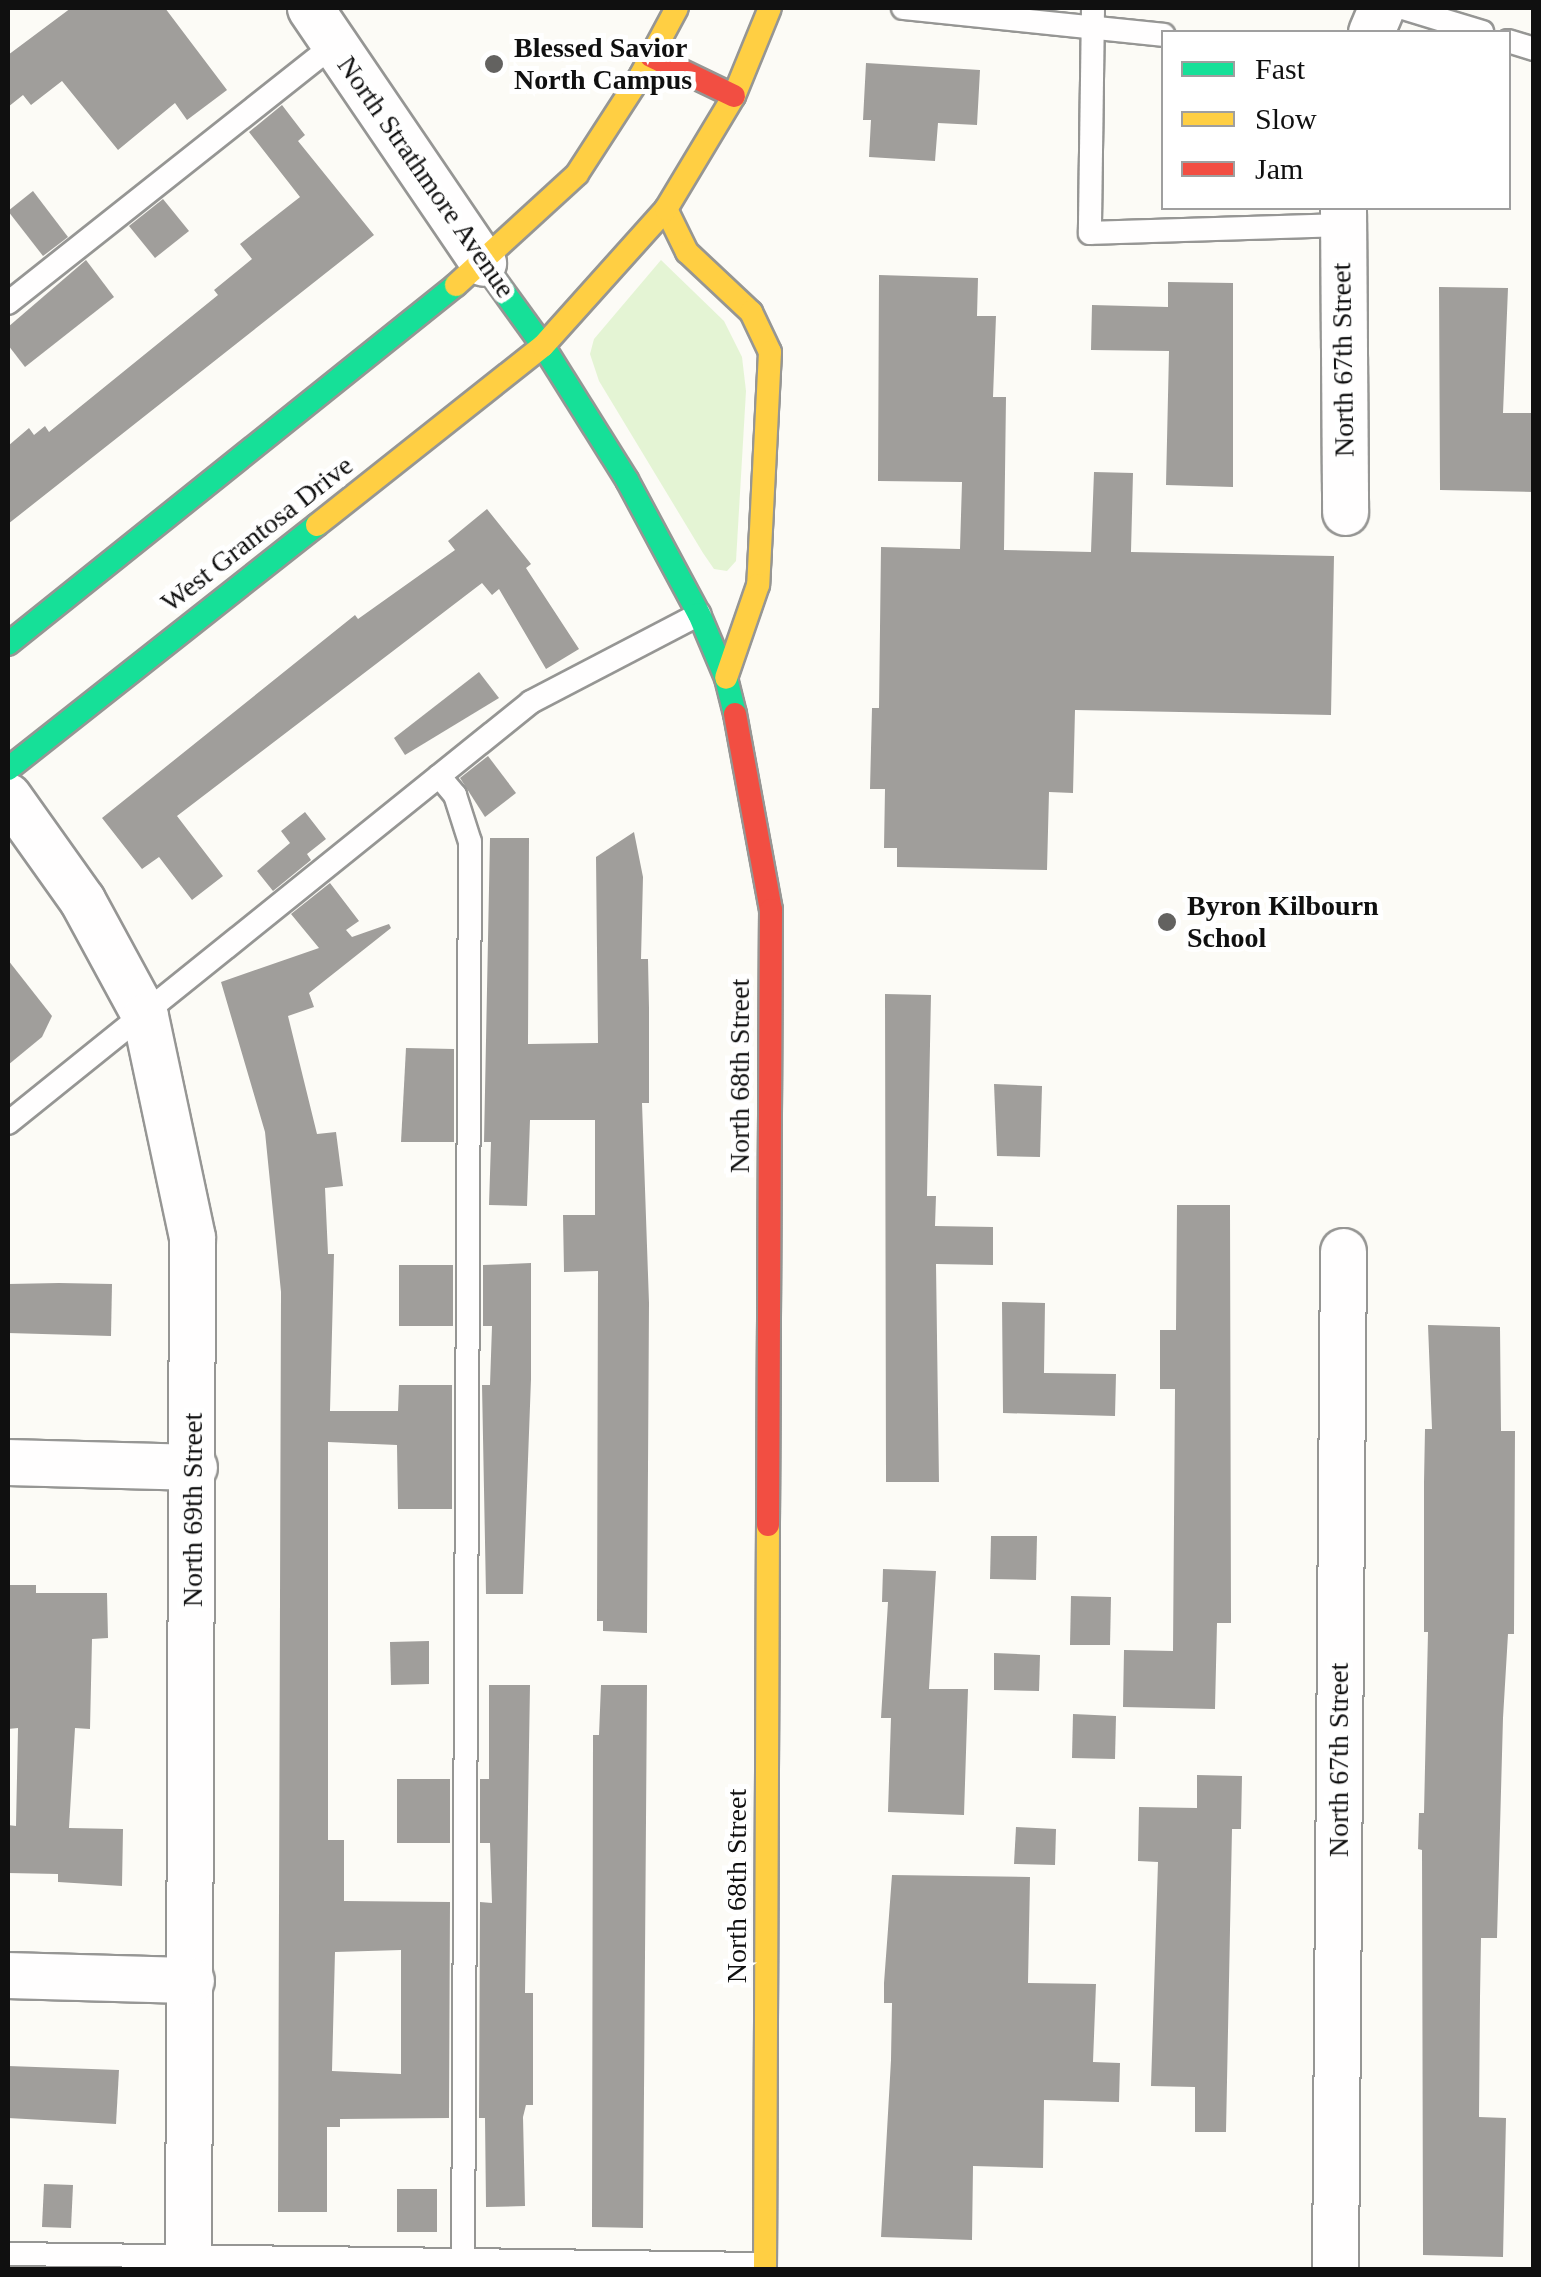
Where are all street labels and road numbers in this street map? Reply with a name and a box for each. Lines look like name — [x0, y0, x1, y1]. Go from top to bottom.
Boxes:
street label: North Strathmore Avenue — [329, 49, 523, 305]
street label: North 67th Street — [1325, 263, 1361, 457]
street label: West Grantosa Drive — [154, 449, 360, 619]
street label: North 68th Street — [723, 979, 757, 1173]
street label: North 69th Street — [176, 1413, 210, 1607]
street label: North 67th Street — [1322, 1663, 1356, 1857]
street label: North 68th Street — [720, 1789, 754, 1983]

